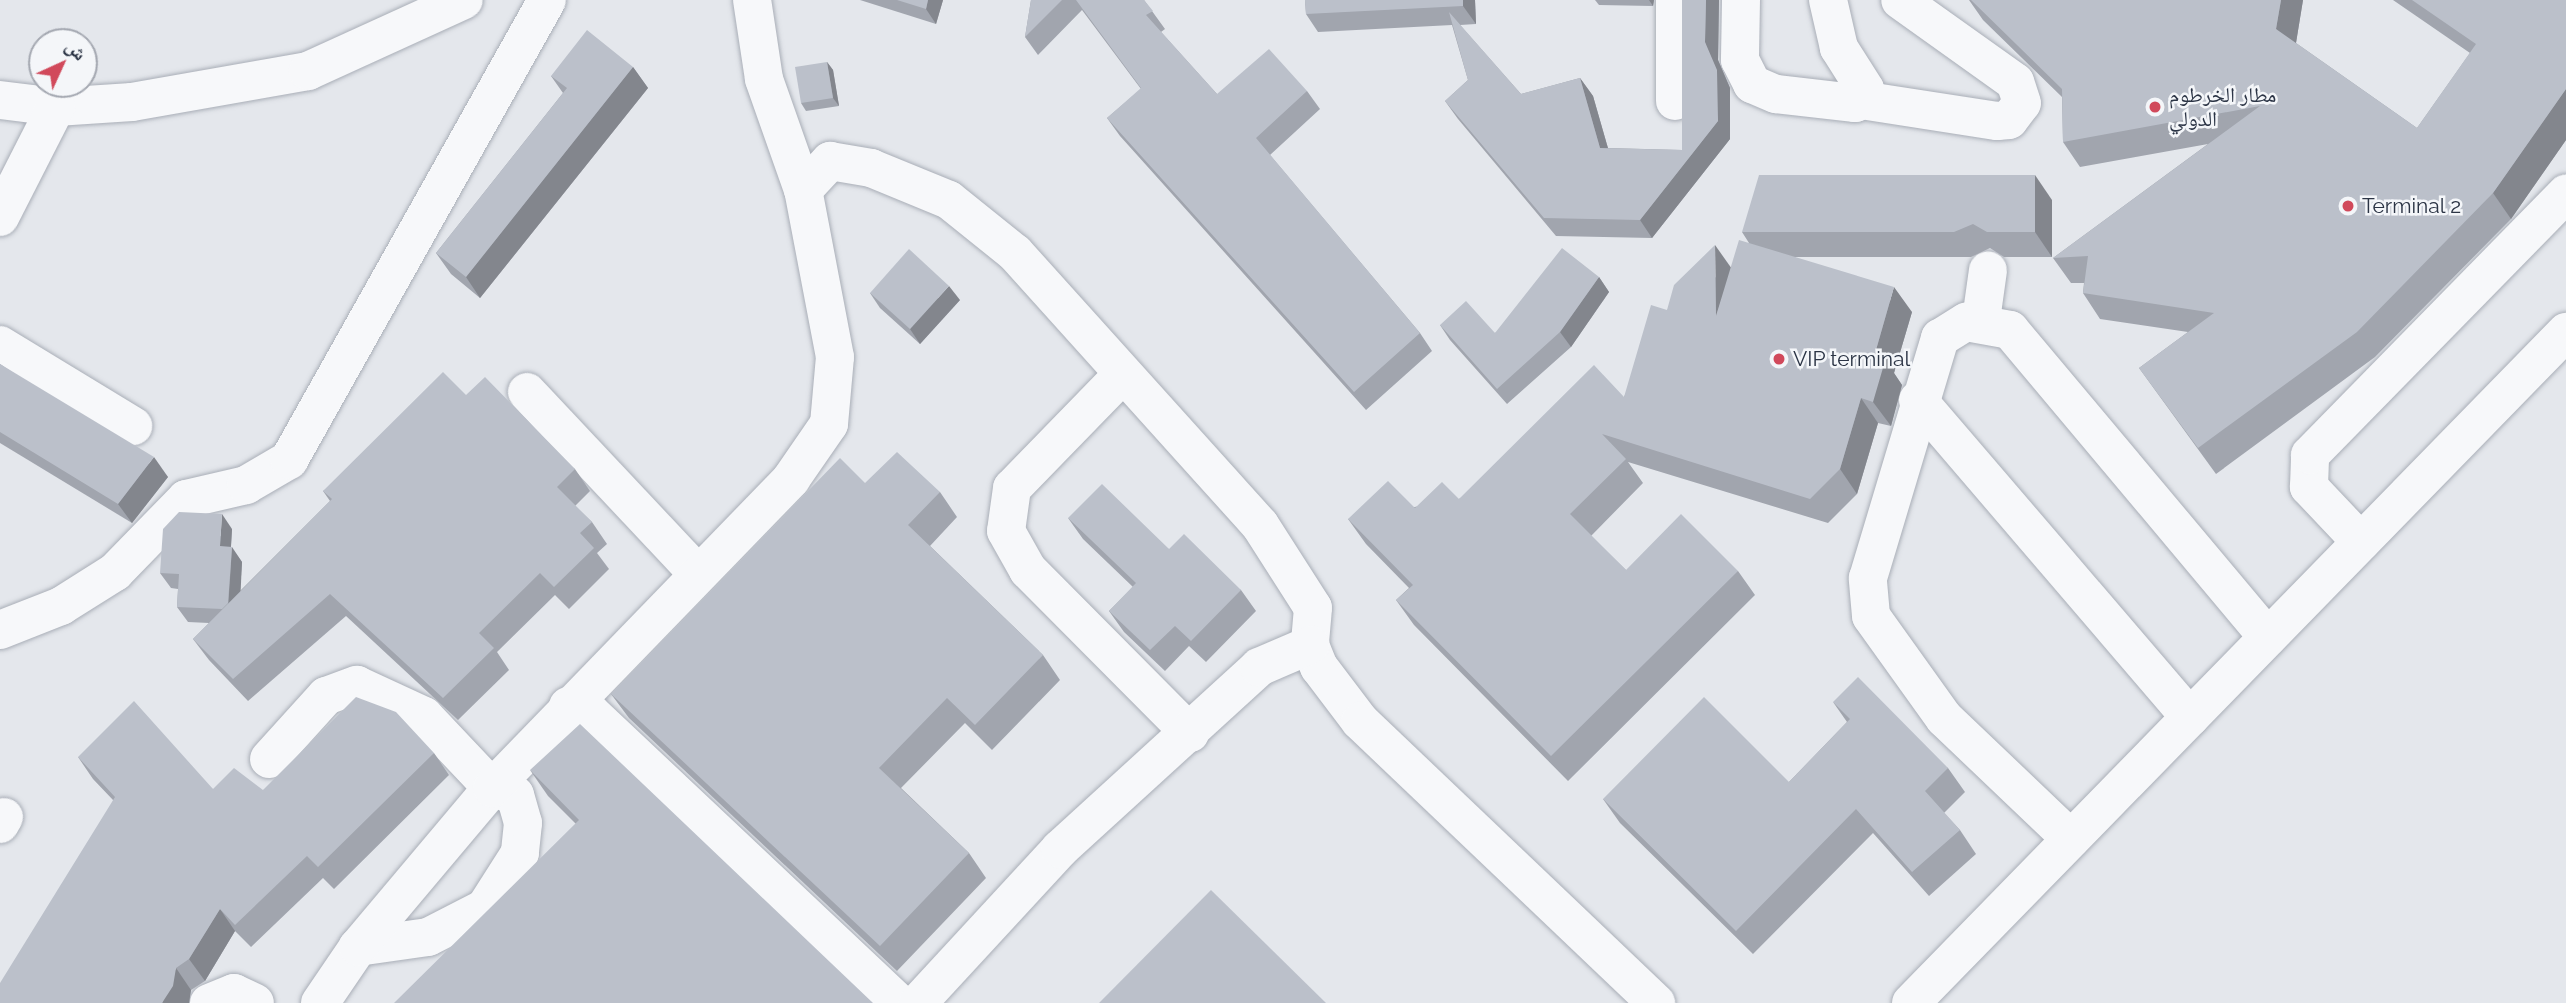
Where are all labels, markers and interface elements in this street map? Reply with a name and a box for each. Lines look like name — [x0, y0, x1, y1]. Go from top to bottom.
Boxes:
north arrow — [28, 28, 98, 98]
text: ش — [62, 35, 91, 64]
place label: مطار الخرطوم الدولي — [2169, 82, 2276, 132]
marker: مطار الخرطوم الدولي — [2147, 99, 2163, 115]
place label: Terminal 2 — [2362, 193, 2462, 219]
marker: Terminal 2 — [2340, 198, 2356, 214]
place label: VIP terminal — [1793, 346, 1911, 372]
marker: VIP terminal — [1771, 351, 1787, 367]

